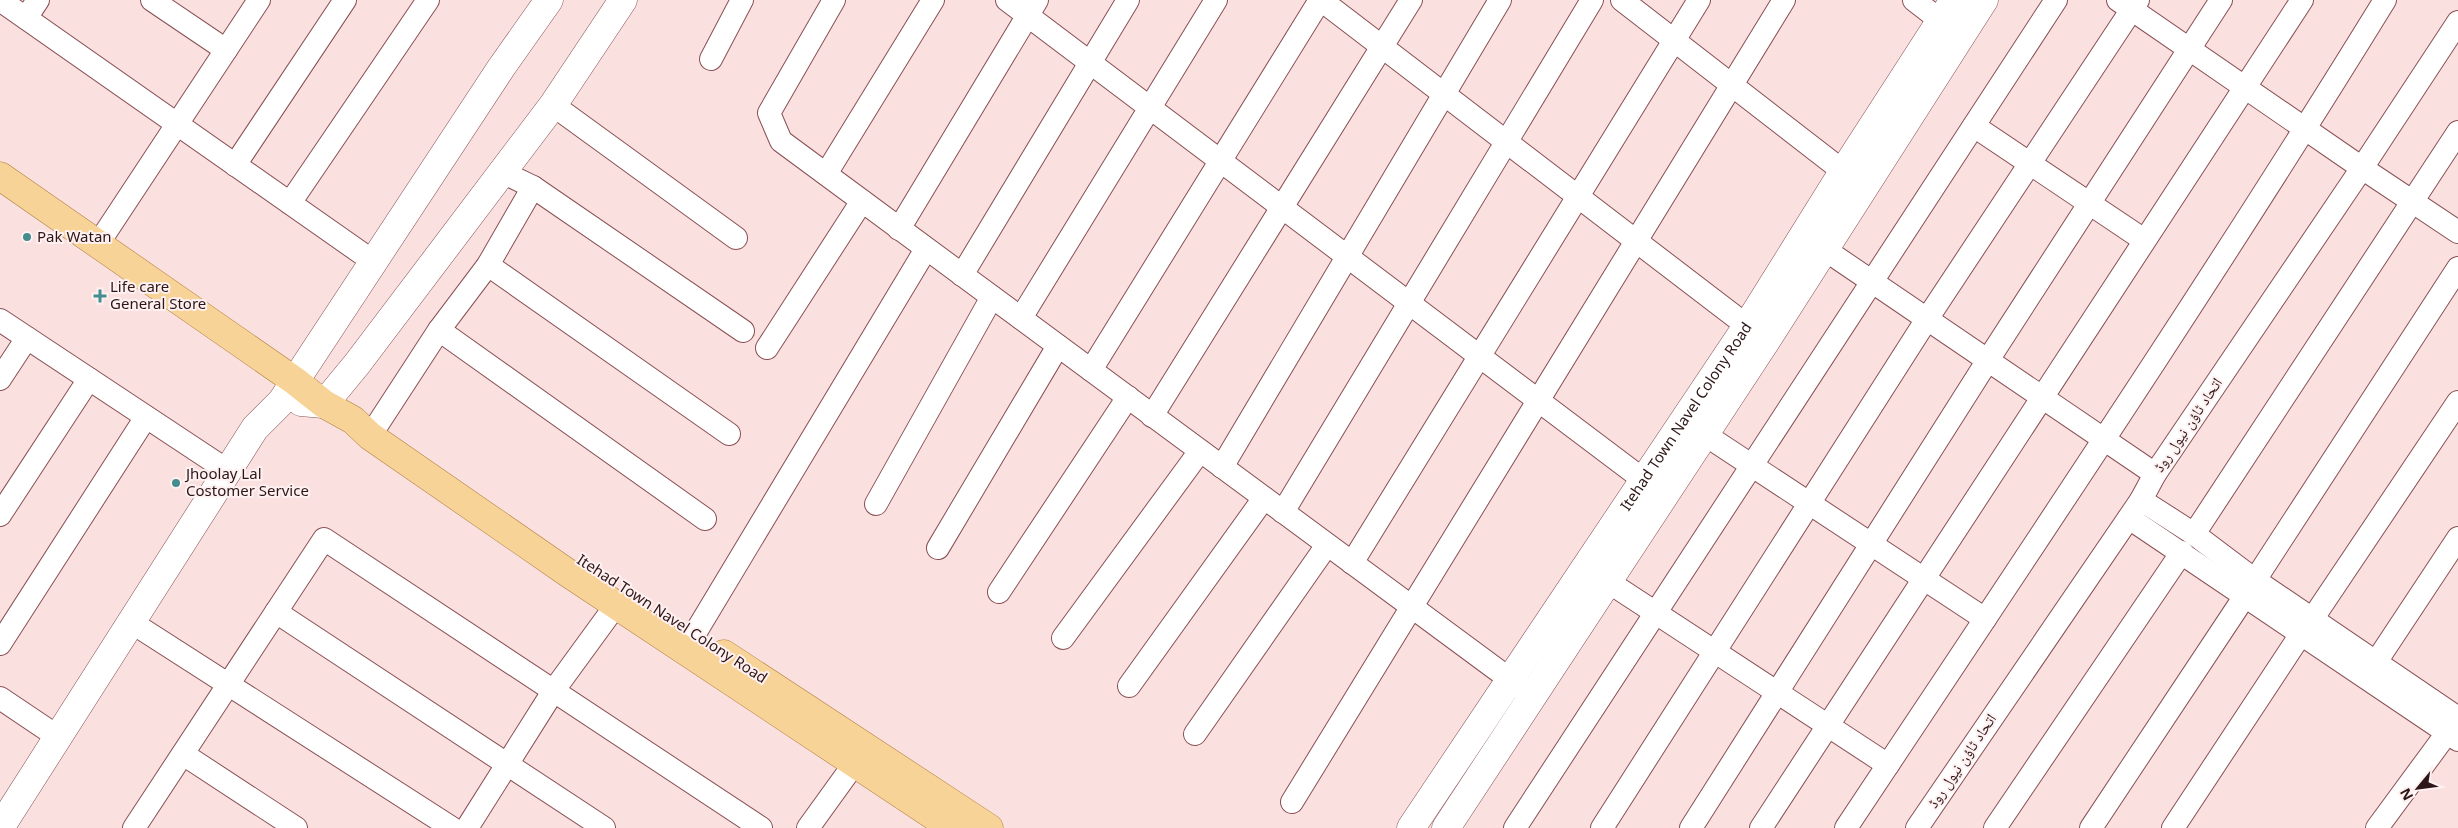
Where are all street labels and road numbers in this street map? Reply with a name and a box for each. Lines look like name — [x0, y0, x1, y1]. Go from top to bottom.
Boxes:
street label: Itehad Town Navel Colony Road — [1615, 318, 1756, 514]
street label: اتحاد ٹاؤن نیول روڈ — [2148, 373, 2227, 476]
street label: Itehad Town Navel Colony Road — [574, 549, 771, 687]
street label: اتحاد ٹاؤن نیول روڈ — [1922, 709, 2001, 812]

